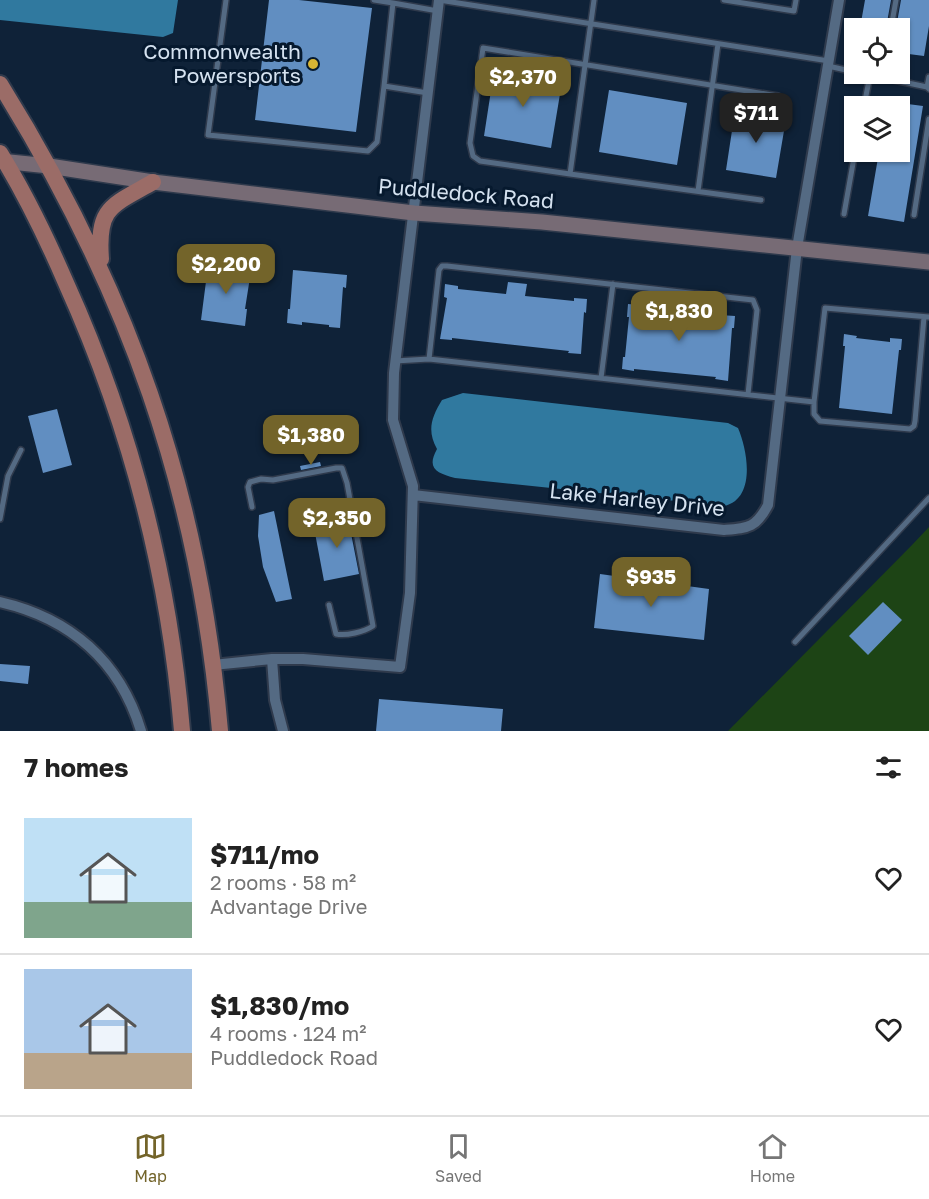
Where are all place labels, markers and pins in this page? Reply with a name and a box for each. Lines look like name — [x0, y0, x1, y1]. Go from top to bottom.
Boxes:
place label: Commonwealth Powersports — [143, 38, 301, 88]
marker: Commonwealth Powersports — [306, 57, 320, 71]
pin: $2,370 — [474, 57, 572, 108]
pin: $711 — [720, 93, 792, 144]
pin: $2,200 — [177, 244, 275, 295]
pin: $1,830 — [630, 291, 728, 342]
pin: $1,380 — [262, 415, 360, 466]
pin: $2,350 — [288, 498, 386, 549]
pin: $935 — [615, 557, 687, 608]

